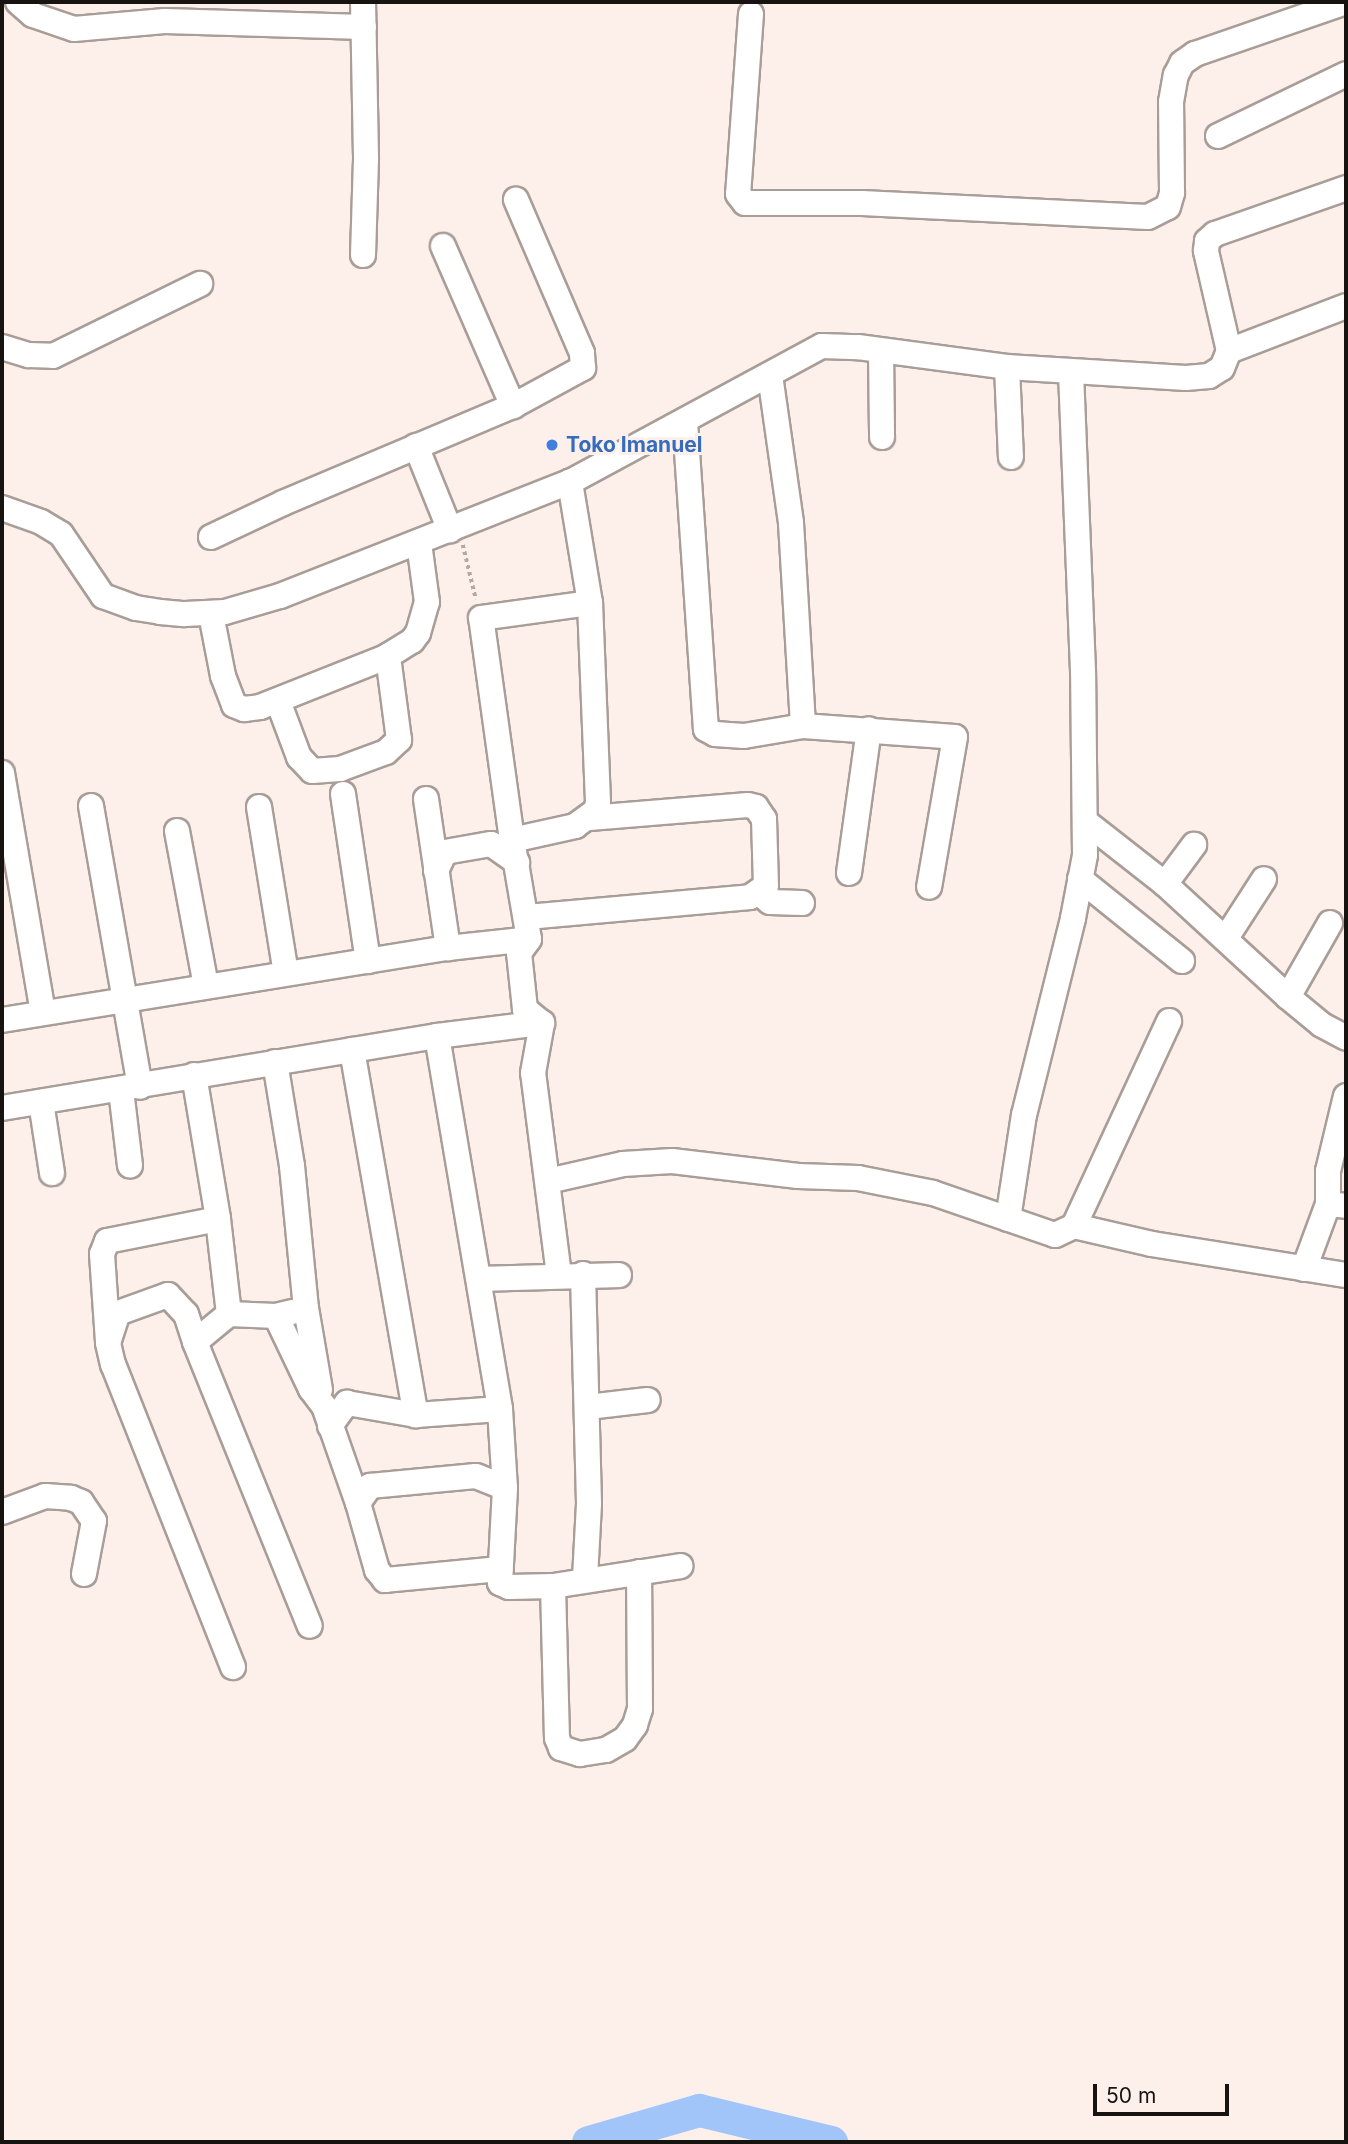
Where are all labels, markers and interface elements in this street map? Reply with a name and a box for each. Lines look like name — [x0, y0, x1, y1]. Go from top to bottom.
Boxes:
place label: Toko Imanuel — [566, 432, 702, 458]
marker: Toko Imanuel — [544, 437, 560, 453]
scale bar — [1096, 2070, 1232, 2114]
text: 50 m — [1106, 2083, 1156, 2108]

